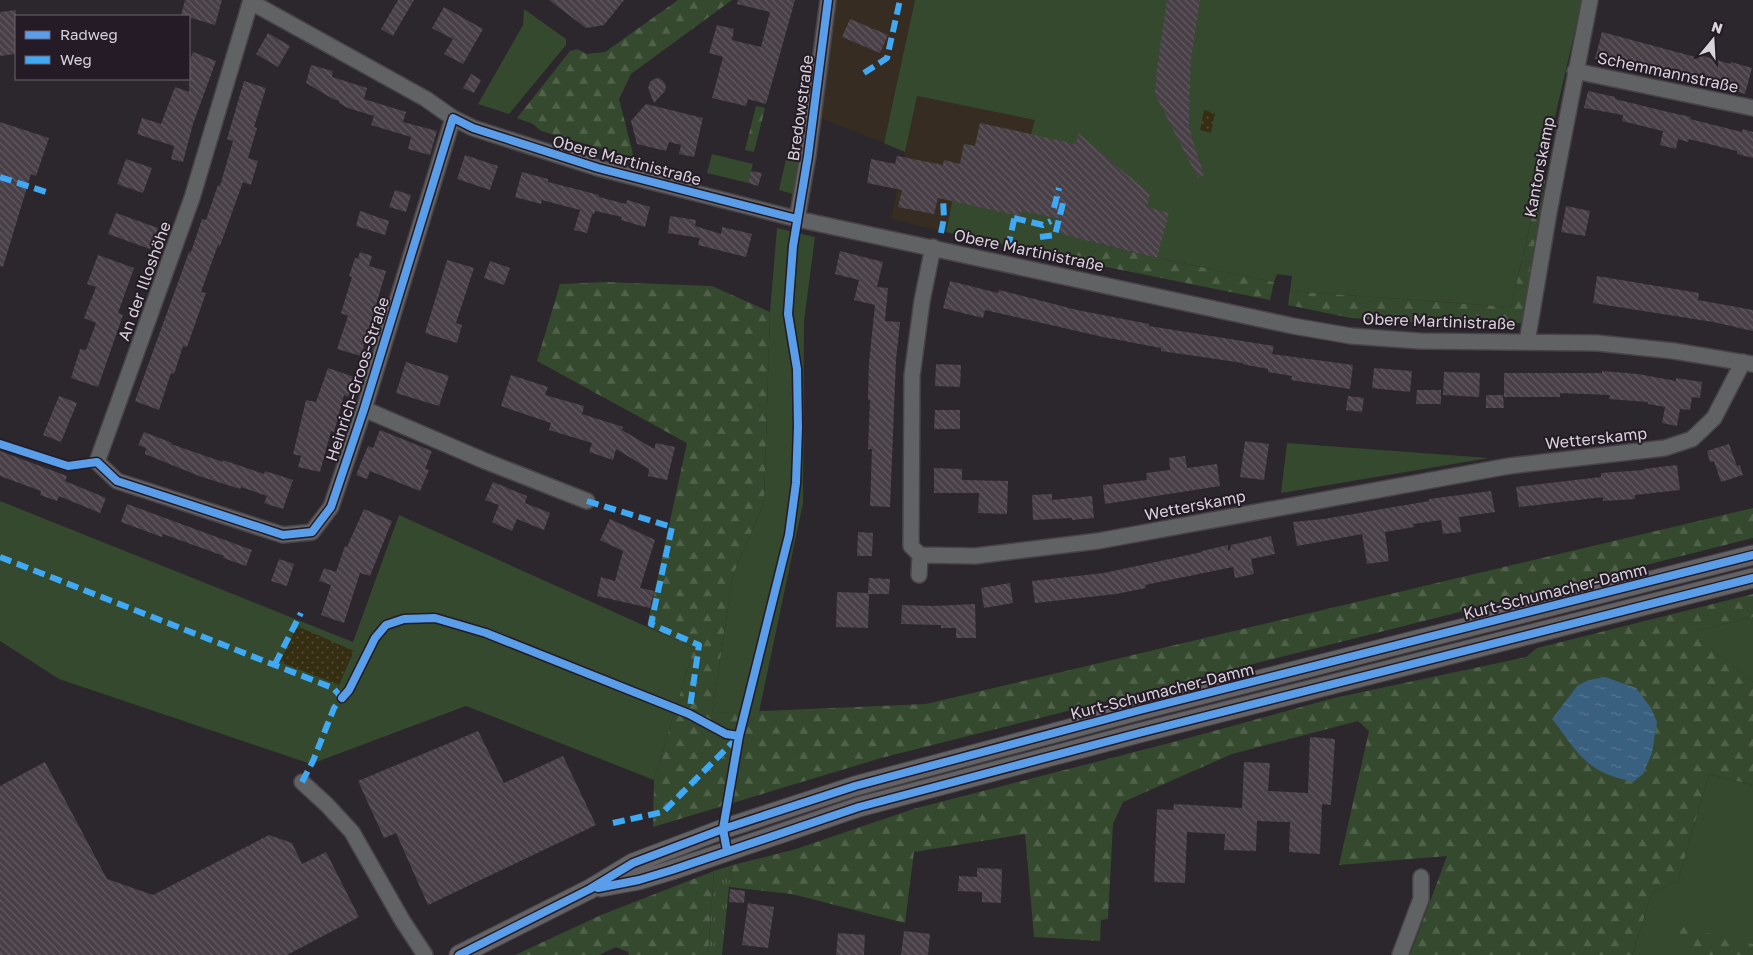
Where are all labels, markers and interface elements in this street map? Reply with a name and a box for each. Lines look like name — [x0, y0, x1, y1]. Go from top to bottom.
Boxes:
legend — [15, 15, 190, 80]
north arrow — [1688, 15, 1738, 65]
text: N — [1709, 17, 1725, 37]
text: Radweg — [60, 25, 118, 43]
street label: Schemmannstraße — [1596, 47, 1740, 97]
text: Weg — [60, 50, 92, 68]
street label: Bredowstraße — [783, 54, 817, 162]
street label: Kantorskamp — [1519, 115, 1559, 219]
street label: Obere Martinistraße — [550, 131, 704, 189]
street label: An der Illoshöhe — [113, 219, 175, 343]
street label: Obere Martinistraße — [952, 224, 1106, 276]
street label: Heinrich-Groos-Straße — [321, 294, 393, 464]
street label: Obere Martinistraße — [1362, 308, 1516, 334]
street label: Wetterskamp — [1544, 423, 1648, 453]
street label: Wetterskamp — [1143, 485, 1247, 525]
street label: Kurt-Schumacher-Damm — [1461, 558, 1649, 624]
street label: Kurt-Schumacher-Damm — [1068, 658, 1256, 724]

